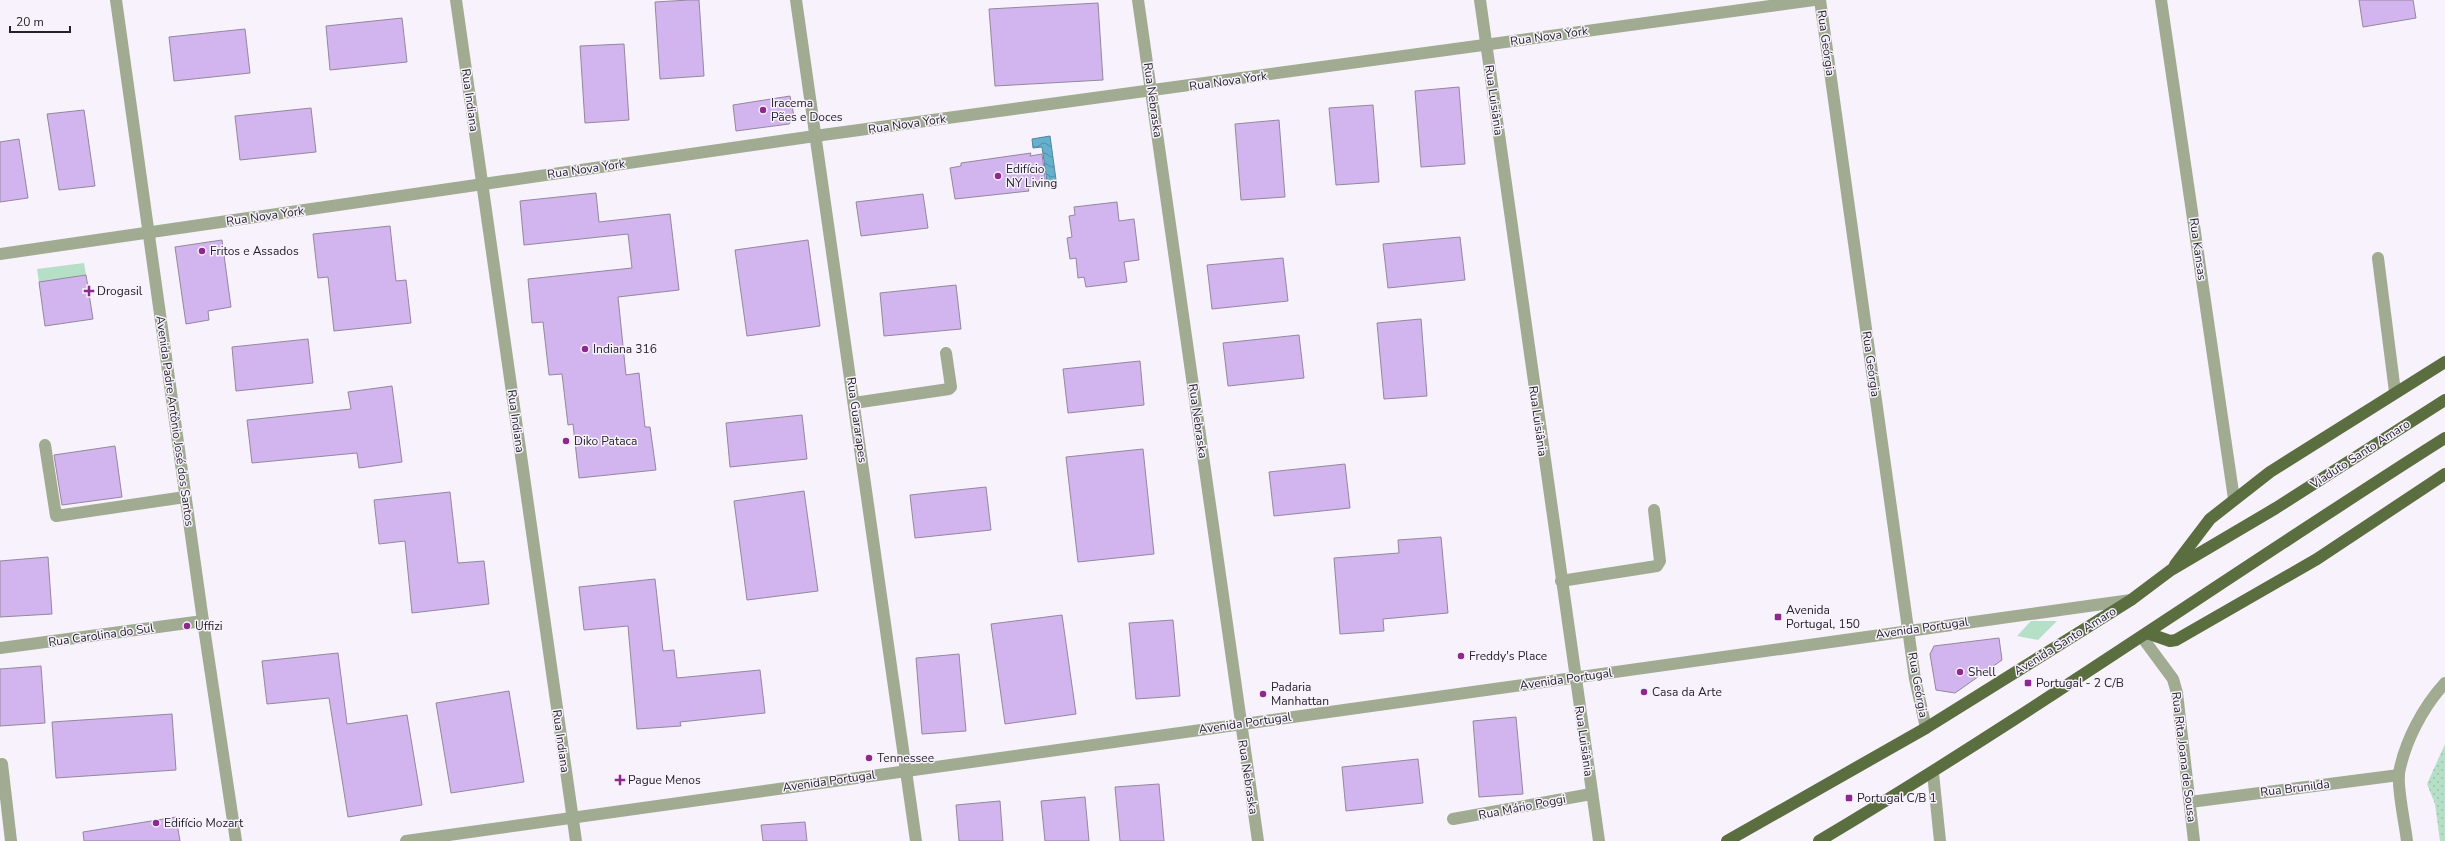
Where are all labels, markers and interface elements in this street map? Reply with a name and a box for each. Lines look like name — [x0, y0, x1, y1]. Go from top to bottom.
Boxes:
scale bar — [10, 8, 70, 34]
street label: Rua Geórgia — [1813, 9, 1839, 77]
text: 20 m — [16, 14, 44, 30]
street label: Rua Nova York — [1509, 22, 1590, 49]
street label: Rua Nebraska — [1140, 62, 1166, 138]
street label: Rua Luisiânia — [1481, 64, 1507, 136]
street label: Rua Indiana — [458, 67, 482, 133]
street label: Rua Nova York — [1188, 67, 1269, 94]
place label: Iracema Pães e Doces — [771, 95, 843, 125]
marker: Iracema Pães e Doces — [758, 105, 768, 115]
street label: Rua Nova York — [867, 110, 948, 137]
street label: Rua Nova York — [546, 155, 627, 182]
place label: Edifício NY Living — [1006, 161, 1057, 191]
marker: Edifício NY Living — [993, 171, 1003, 181]
street label: Rua Nova York — [225, 202, 306, 229]
street label: Rua Kansas — [2186, 217, 2210, 281]
place label: Fritos e Assados — [210, 243, 299, 259]
marker: Fritos e Assados — [197, 246, 207, 256]
place label: Drogasil — [97, 283, 143, 299]
marker: Drogasil — [84, 286, 94, 296]
street label: Avenida Padre Antônio José dos Santos — [152, 315, 198, 528]
street label: Rua Geórgia — [1858, 330, 1884, 398]
place label: Indiana 316 — [593, 341, 657, 357]
marker: Indiana 316 — [580, 344, 590, 354]
street label: Rua Guararapes — [843, 376, 871, 464]
street label: Rua Nebraska — [1185, 383, 1211, 459]
street label: Rua Luisiânia — [1525, 385, 1551, 457]
street label: Rua Indiana — [504, 388, 528, 454]
street label: Viaduto Santo Amaro — [2306, 416, 2413, 493]
place label: Diko Pataca — [574, 433, 637, 449]
marker: Diko Pataca — [561, 436, 571, 446]
place label: Avenida Portugal, 150 — [1786, 602, 1860, 632]
street label: Avenida Santo Amaro — [2011, 603, 2119, 679]
marker: Avenida Portugal, 150 — [1773, 612, 1783, 622]
street label: Avenida Portugal — [1875, 614, 1970, 642]
place label: Uffizi — [195, 618, 223, 634]
street label: Rua Carolina do Sul — [47, 620, 155, 650]
marker: Uffizi — [182, 621, 192, 631]
place label: Freddy's Place — [1469, 648, 1547, 664]
marker: Freddy's Place — [1456, 651, 1466, 661]
street label: Rua Geórgia — [1904, 651, 1932, 719]
place label: Shell — [1968, 664, 1996, 680]
street label: Avenida Portugal — [1519, 665, 1614, 693]
marker: Shell — [1955, 667, 1965, 677]
place label: Portugal - 2 C/B — [2036, 675, 2124, 691]
marker: Portugal - 2 C/B — [2023, 678, 2033, 688]
place label: Padaria Manhattan — [1271, 679, 1329, 709]
place label: Casa da Arte — [1652, 684, 1722, 700]
marker: Casa da Arte — [1639, 687, 1649, 697]
marker: Padaria Manhattan — [1258, 689, 1268, 699]
street label: Rua Rita Joana de Sousa — [2168, 691, 2200, 823]
street label: Rua Luisiânia — [1571, 705, 1597, 777]
street label: Rua Indiana — [549, 708, 573, 774]
street label: Avenida Portugal — [1198, 709, 1293, 737]
street label: Rua Nebraska — [1234, 739, 1262, 815]
place label: Tennessee — [877, 750, 934, 766]
marker: Tennessee — [864, 753, 874, 763]
street label: Avenida Portugal — [782, 767, 877, 795]
place label: Pague Menos — [628, 772, 701, 788]
marker: Pague Menos — [615, 775, 625, 785]
street label: Rua Brunilda — [2259, 776, 2331, 800]
place label: Portugal C/B 1 — [1857, 790, 1937, 806]
street label: Rua Mário Poggi — [1477, 791, 1567, 823]
marker: Portugal C/B 1 — [1844, 793, 1854, 803]
place label: Edifício Mozart — [164, 815, 244, 831]
marker: Edifício Mozart — [151, 818, 161, 828]

